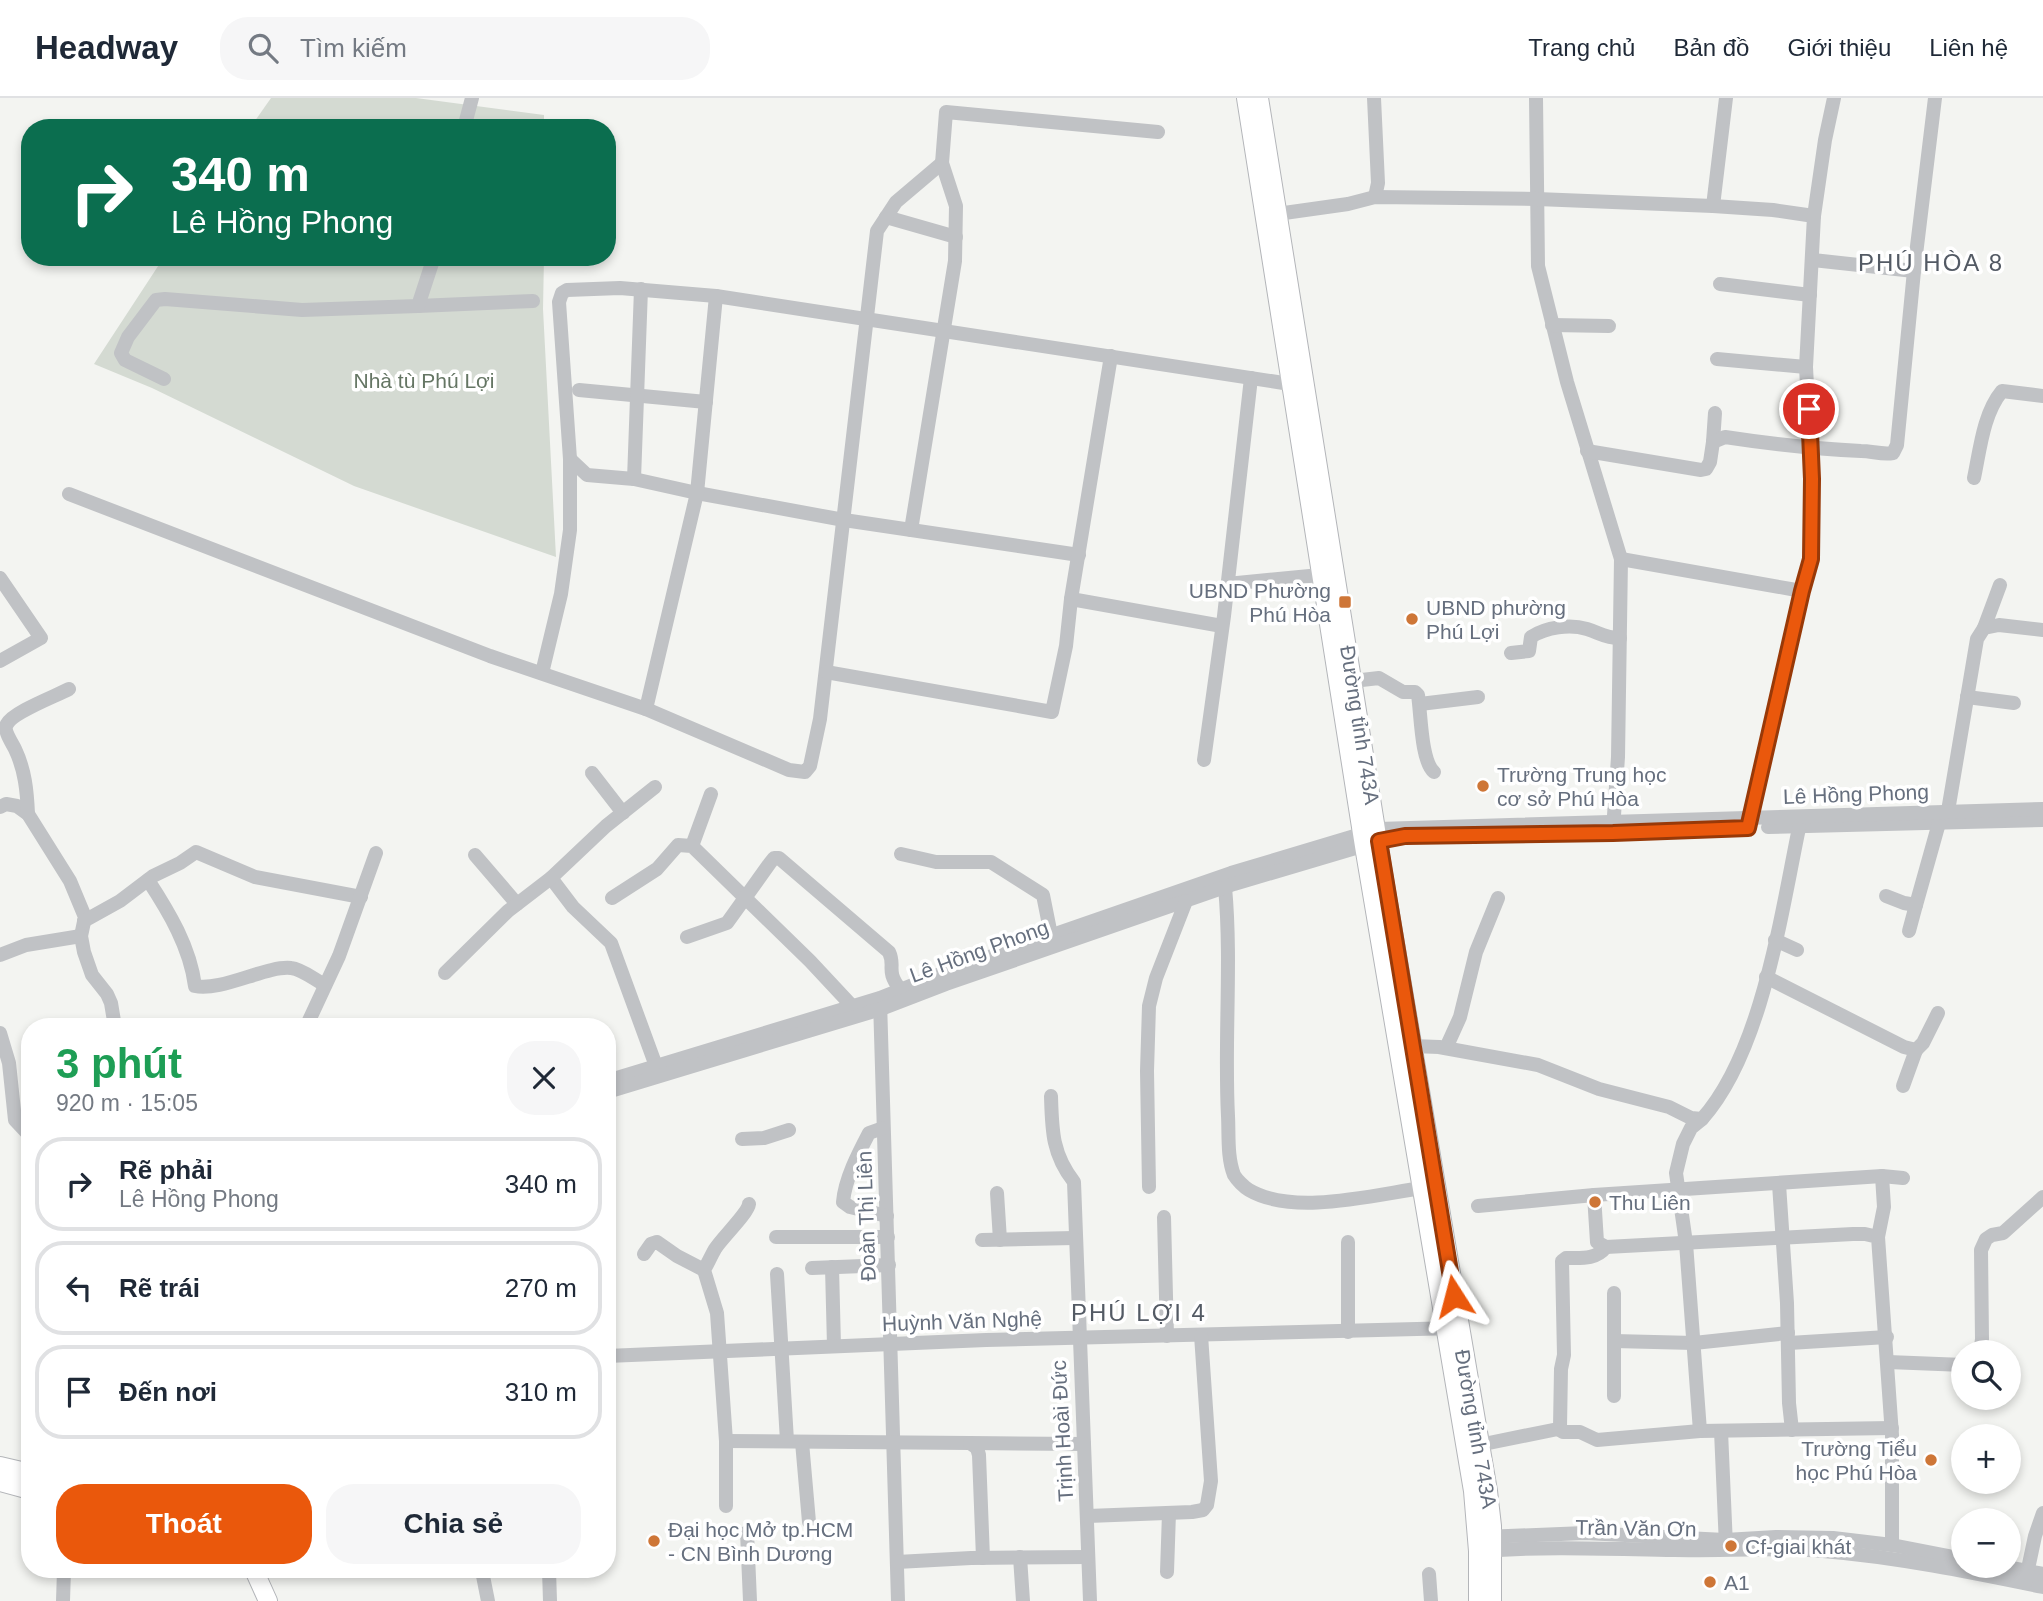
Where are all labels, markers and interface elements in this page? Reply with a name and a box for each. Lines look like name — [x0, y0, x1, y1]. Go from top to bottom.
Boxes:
search box — [220, 17, 710, 80]
text: Headway — [35, 29, 178, 66]
icon: search — [244, 29, 282, 67]
text: Tìm kiếm — [300, 33, 407, 63]
text: Trang chủ — [1528, 34, 1635, 61]
text: Bản đồ — [1673, 34, 1749, 61]
text: Giới thiệu — [1787, 34, 1891, 61]
text: Liên hệ — [1929, 34, 2008, 61]
icon: right — [56, 147, 147, 238]
text: 340 m — [171, 147, 310, 201]
text: Lê Hồng Phong — [171, 204, 393, 240]
district label: PHÚ HÒA 8 — [1858, 249, 2004, 276]
park label: Nhà tù Phú Lợi — [353, 369, 495, 392]
pin — [1779, 379, 1839, 439]
icon: arrive — [1790, 390, 1828, 428]
place label: UBND Phường Phú Hòa — [1189, 579, 1331, 626]
marker: UBND Phường Phú Hòa — [1337, 594, 1353, 610]
place label: UBND phường Phú Lợi — [1426, 596, 1566, 643]
marker: UBND phường Phú Lợi — [1404, 611, 1420, 627]
street label: Đường tỉnh 743A — [1336, 644, 1384, 806]
place label: Trường Trung học cơ sở Phú Hòa — [1497, 763, 1666, 810]
marker: Trường Trung học cơ sở Phú Hòa — [1475, 778, 1491, 794]
street label: Lê Hồng Phong — [1783, 780, 1929, 808]
street label: Lê Hồng Phong — [906, 915, 1052, 987]
text: 3 phút — [56, 1040, 182, 1087]
button: close — [507, 1041, 581, 1115]
text: 920 m · 15:05 — [56, 1090, 198, 1116]
street label: Đoàn Thị Liên — [852, 1150, 880, 1282]
text: Rẽ phải — [119, 1155, 213, 1185]
icon: right — [60, 1165, 98, 1203]
text: 340 m — [505, 1169, 577, 1199]
text: Lê Hồng Phong — [119, 1186, 279, 1212]
place label: Thu Liên — [1609, 1191, 1691, 1214]
marker: Thu Liên — [1587, 1194, 1603, 1210]
position arrow — [1417, 1259, 1491, 1333]
icon: left — [60, 1269, 98, 1307]
text: Rẽ trái — [119, 1273, 200, 1303]
text: 270 m — [505, 1273, 577, 1303]
district label: PHÚ LỢI 4 — [1071, 1299, 1207, 1326]
street label: Huỳnh Văn Nghệ — [882, 1307, 1042, 1335]
map controls — [1951, 1340, 2021, 1578]
button: search — [1951, 1340, 2021, 1410]
street label: Đường tỉnh 743A — [1451, 1348, 1501, 1510]
street label: Trịnh Hoài Đức — [1047, 1360, 1077, 1502]
icon: arrive — [60, 1373, 98, 1411]
text: Đến nơi — [119, 1377, 217, 1407]
text: 310 m — [505, 1377, 577, 1407]
button: + — [1951, 1424, 2021, 1494]
place label: Trường Tiểu học Phú Hòa — [1796, 1437, 1917, 1484]
marker: Trường Tiểu học Phú Hòa — [1923, 1452, 1939, 1468]
button: Thoát — [56, 1484, 312, 1564]
button: Chia sẻ — [326, 1484, 581, 1564]
button: − — [1951, 1508, 2021, 1578]
street label: Trần Văn Ơn — [1575, 1515, 1697, 1541]
place label: Đại học Mở tp.HCM - CN Bình Dương — [668, 1518, 853, 1565]
marker: Đại học Mở tp.HCM - CN Bình Dương — [646, 1533, 662, 1549]
place label: Cf-giai khát — [1745, 1535, 1851, 1558]
marker: Cf-giai khát — [1723, 1538, 1739, 1554]
place label: A1 — [1724, 1571, 1750, 1594]
marker: A1 — [1702, 1574, 1718, 1590]

